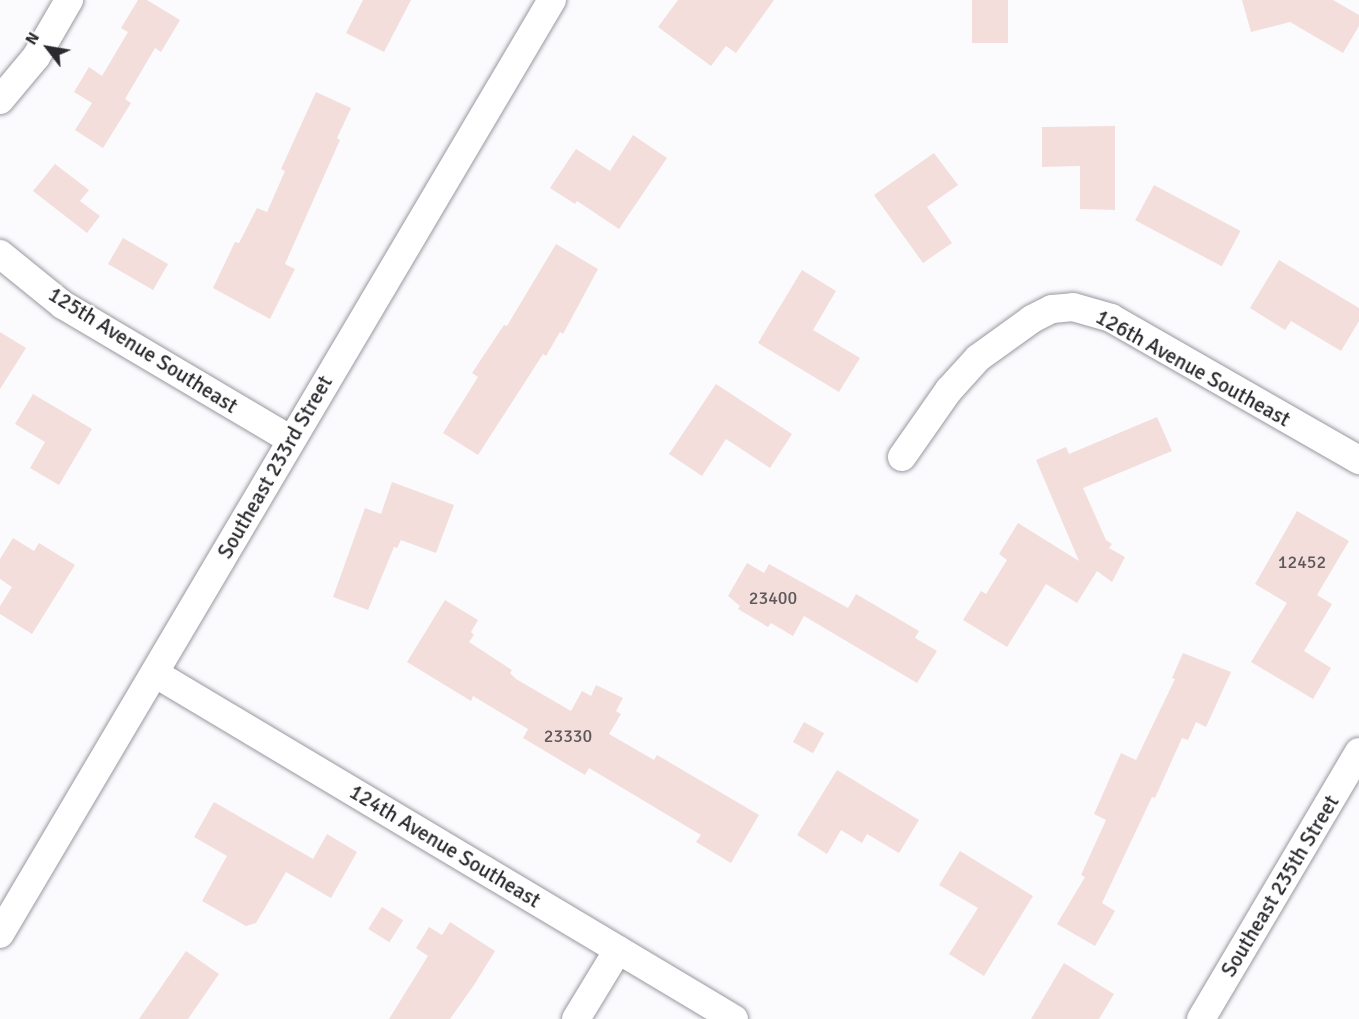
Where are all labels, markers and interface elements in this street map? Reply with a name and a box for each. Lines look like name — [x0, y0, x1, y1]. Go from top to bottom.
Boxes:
north arrow — [18, 18, 78, 78]
text: N — [21, 29, 44, 49]
street label: 125th Avenue Southeast — [44, 281, 242, 419]
street label: 126th Avenue Southeast — [1091, 304, 1295, 432]
street label: Southeast 233rd Street — [212, 371, 338, 563]
house number: 12452 — [1278, 551, 1326, 573]
house number: 23400 — [749, 587, 797, 609]
house number: 23330 — [544, 725, 592, 747]
street label: 124th Avenue Southeast — [345, 779, 545, 913]
street label: Southeast 235th Street — [1216, 791, 1344, 981]

